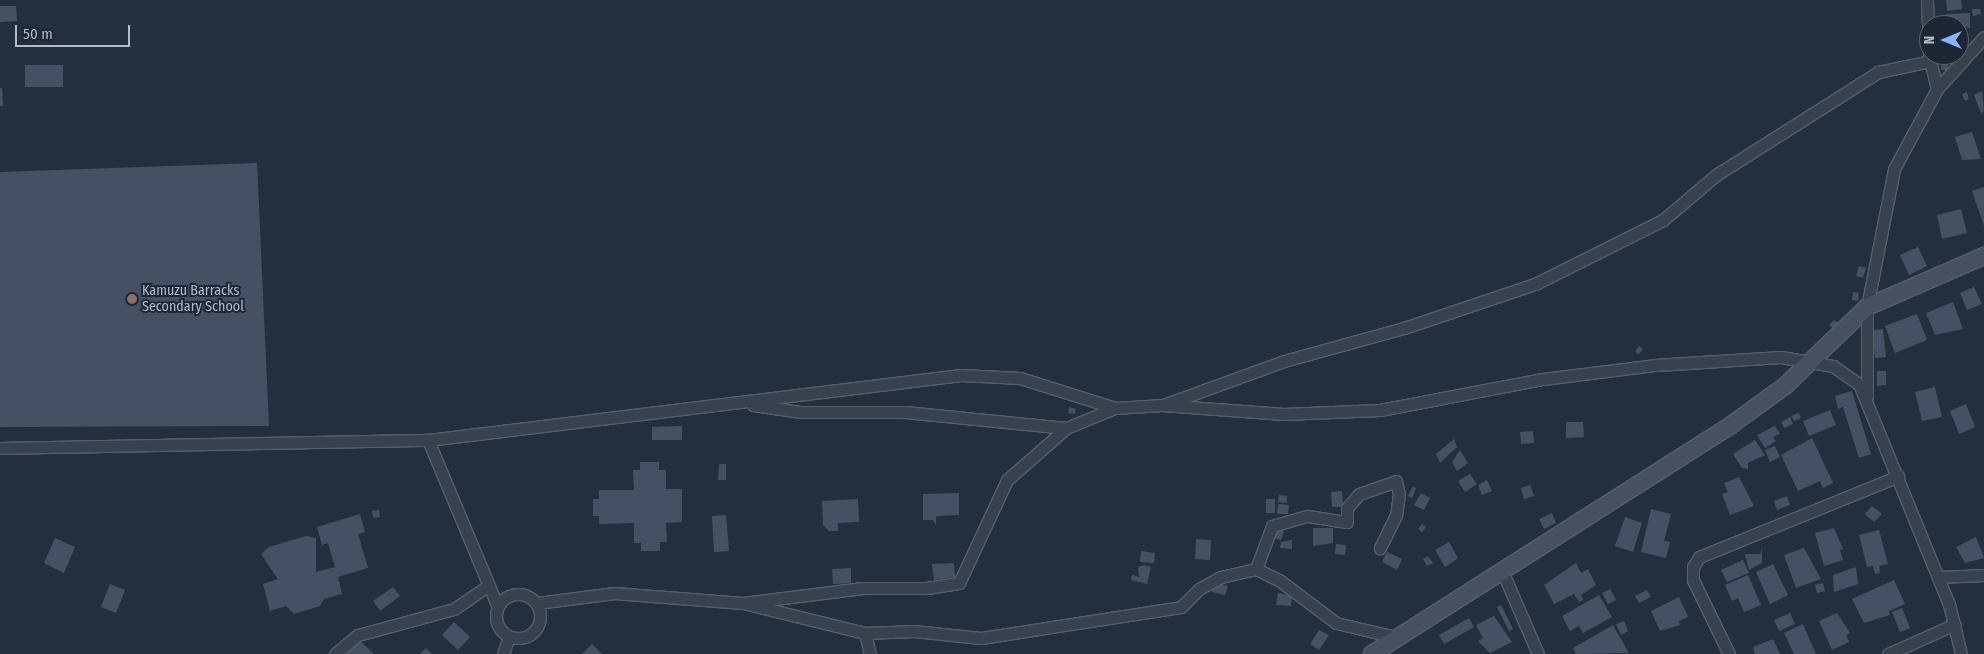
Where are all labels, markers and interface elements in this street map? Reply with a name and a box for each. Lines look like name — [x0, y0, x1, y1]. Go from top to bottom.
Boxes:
scale bar — [18, 15, 132, 47]
north arrow — [1919, 15, 1969, 65]
text: 50 m — [23, 25, 53, 43]
text: N — [1921, 36, 1938, 44]
place label: Kamuzu Barracks Secondary School — [142, 283, 244, 316]
marker: Kamuzu Barracks Secondary School — [126, 293, 138, 305]

